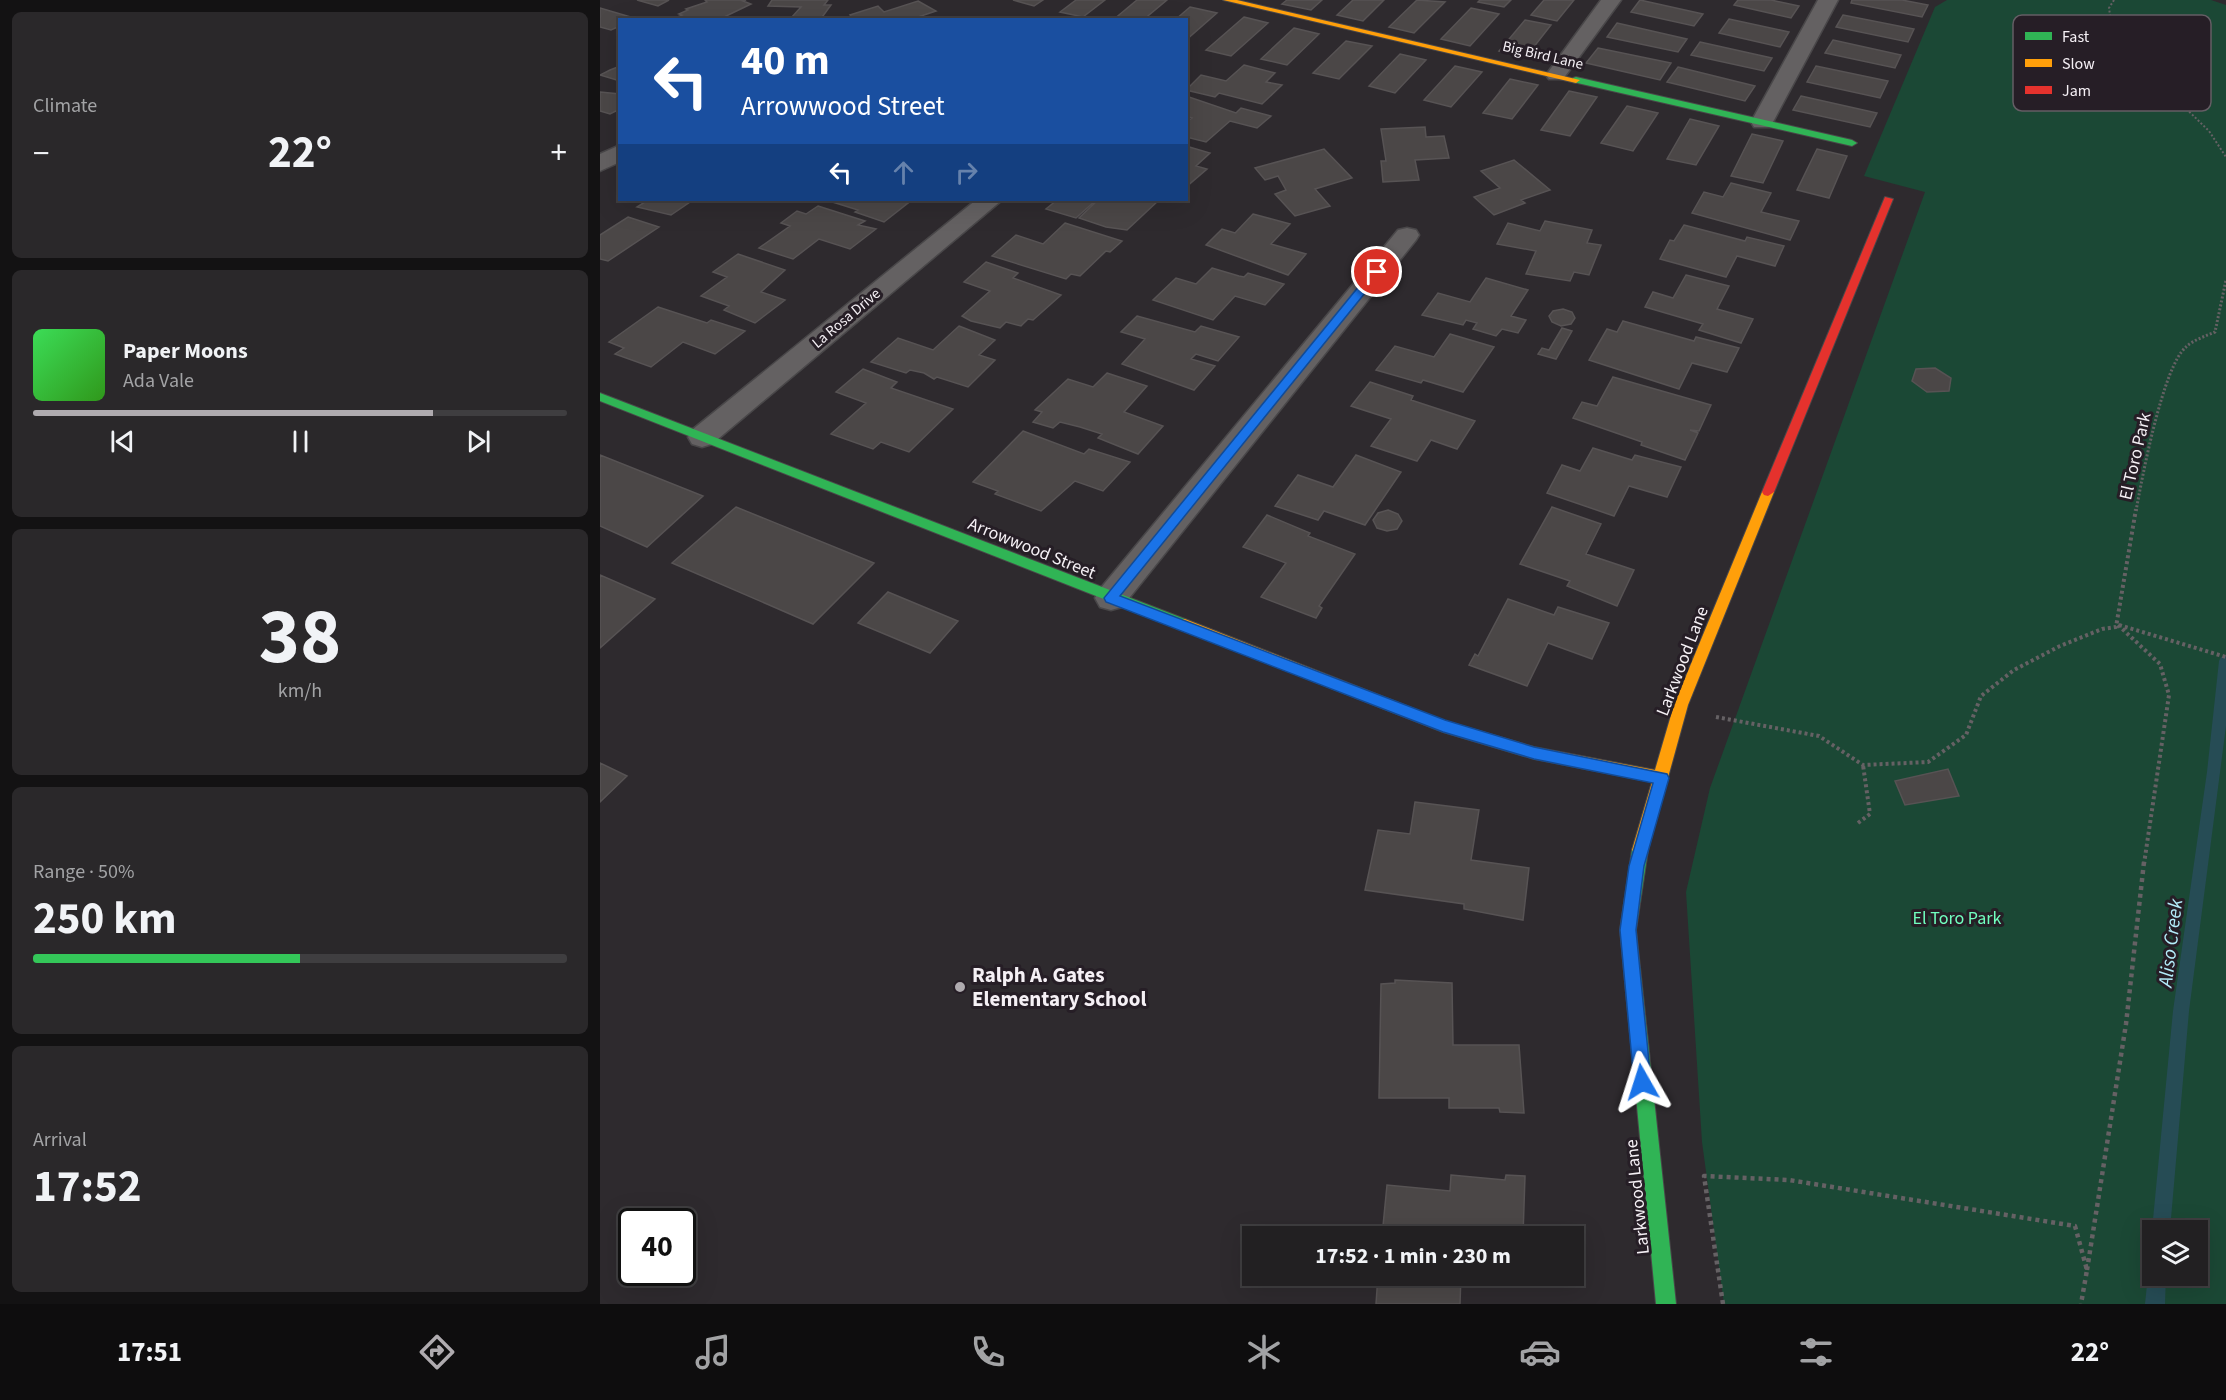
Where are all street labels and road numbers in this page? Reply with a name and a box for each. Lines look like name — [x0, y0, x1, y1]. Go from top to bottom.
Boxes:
street label: Big Bird Lane — [1500, 36, 1585, 75]
street label: La Rosa Drive — [808, 283, 885, 353]
street label: El Toro Park — [2113, 410, 2158, 502]
street label: Arrowwood Street — [964, 511, 1099, 585]
street label: Larkwood Lane — [1650, 603, 1715, 720]
street label: Larkwood Lane — [1619, 1138, 1656, 1256]

